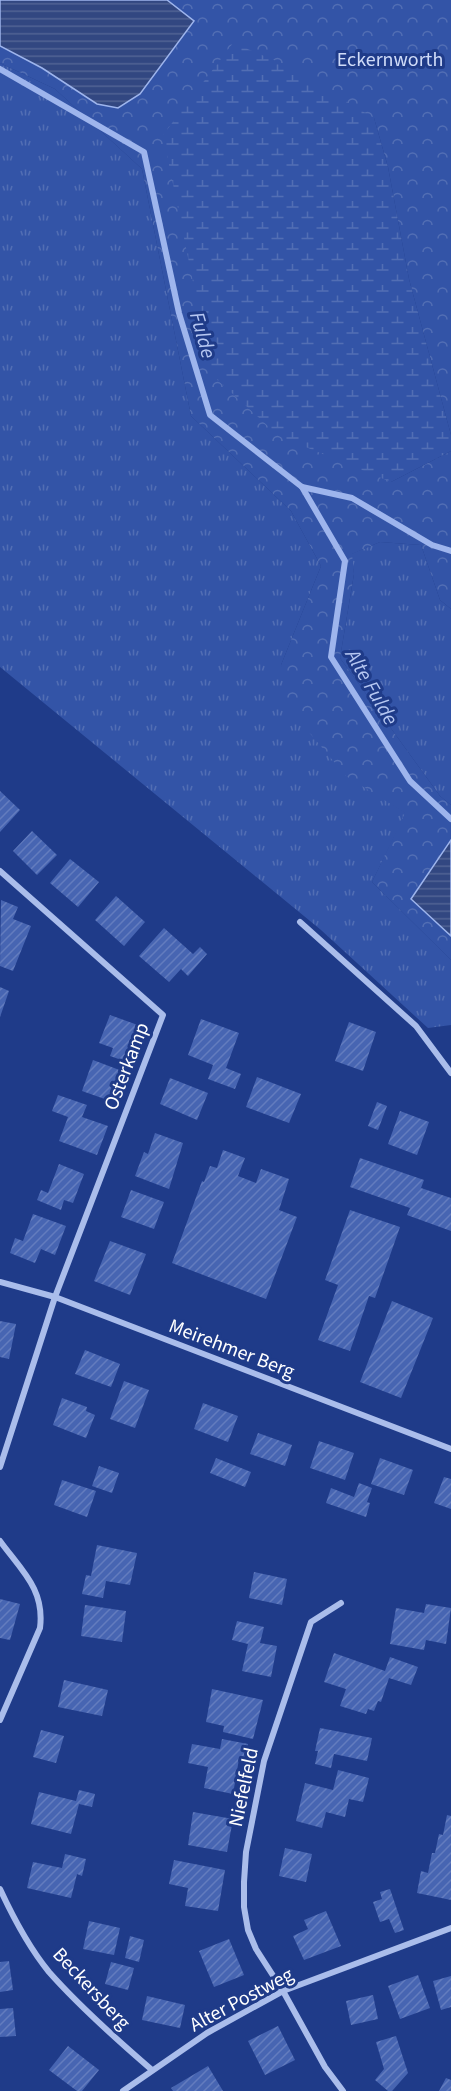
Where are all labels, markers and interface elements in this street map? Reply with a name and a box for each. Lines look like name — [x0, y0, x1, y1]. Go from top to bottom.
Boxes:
park label: Eckernworth — [337, 46, 443, 74]
water label: Fulde — [182, 308, 224, 362]
water label: Alte Fulde — [337, 641, 406, 731]
street label: Osterkamp — [97, 1018, 157, 1114]
street label: Meirehmer Berg — [165, 1312, 299, 1386]
street label: Niefelfeld — [222, 1745, 266, 1829]
street label: Beckersberg — [46, 1941, 137, 2036]
street label: Alter Postweg — [185, 1961, 298, 2039]

